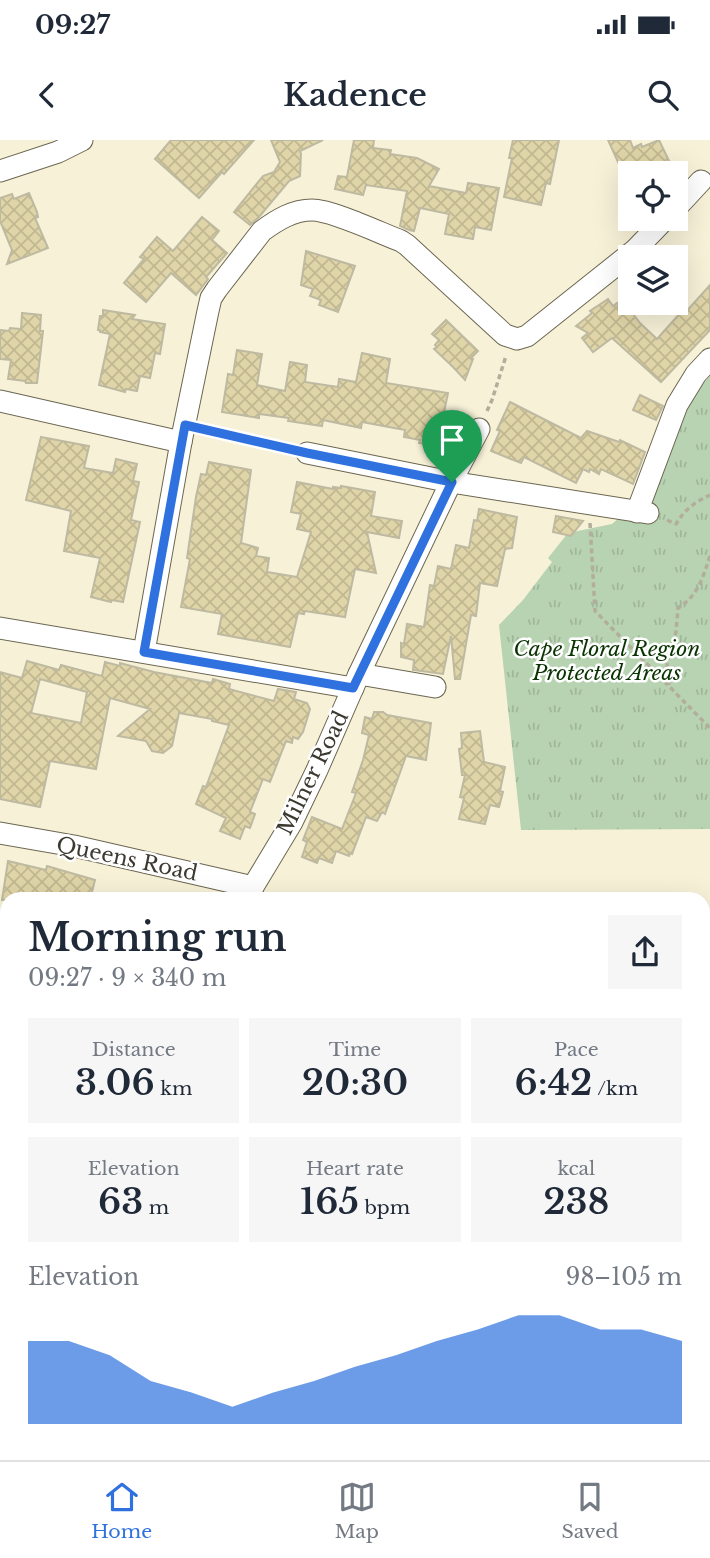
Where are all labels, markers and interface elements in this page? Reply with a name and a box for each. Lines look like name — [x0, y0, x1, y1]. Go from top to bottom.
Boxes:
text: 09:27 — [35, 9, 110, 41]
text: Kadence — [283, 75, 427, 115]
icon: back — [28, 76, 66, 114]
icon: search — [644, 76, 682, 114]
map controls — [618, 161, 688, 315]
button: locate — [618, 161, 688, 231]
button: layers — [618, 245, 688, 315]
pin — [422, 410, 482, 482]
icon: arrive — [433, 421, 471, 459]
park label: Cape Floral Region Protected Areas — [514, 636, 700, 686]
street label: Milner Road — [272, 707, 354, 839]
street label: Queens Road — [54, 831, 200, 887]
text: Morning run — [28, 914, 287, 961]
button: share — [608, 915, 682, 989]
text: 09:27 · 9 × 340 m — [28, 964, 227, 992]
text: Distance — [92, 1038, 176, 1061]
text: Time — [329, 1038, 381, 1061]
text: Pace — [554, 1038, 599, 1061]
text: 3.06 — [75, 1061, 155, 1104]
text: 20:30 — [302, 1061, 408, 1104]
text: 6:42 — [515, 1061, 593, 1104]
text: km — [155, 1077, 192, 1100]
text: /km — [593, 1077, 638, 1100]
text: Elevation — [88, 1157, 180, 1180]
text: Heart rate — [306, 1157, 404, 1180]
text: kcal — [557, 1157, 595, 1180]
text: 63 — [98, 1180, 143, 1223]
text: 165 — [300, 1180, 359, 1223]
text: 238 — [543, 1180, 610, 1223]
text: m — [143, 1196, 169, 1219]
text: bpm — [359, 1196, 410, 1219]
text: Elevation — [28, 1263, 139, 1291]
text: 98–105 m — [566, 1263, 682, 1291]
tab: Home — [91, 1478, 152, 1543]
tab: Map — [335, 1478, 379, 1543]
tab: Saved — [561, 1478, 619, 1543]

